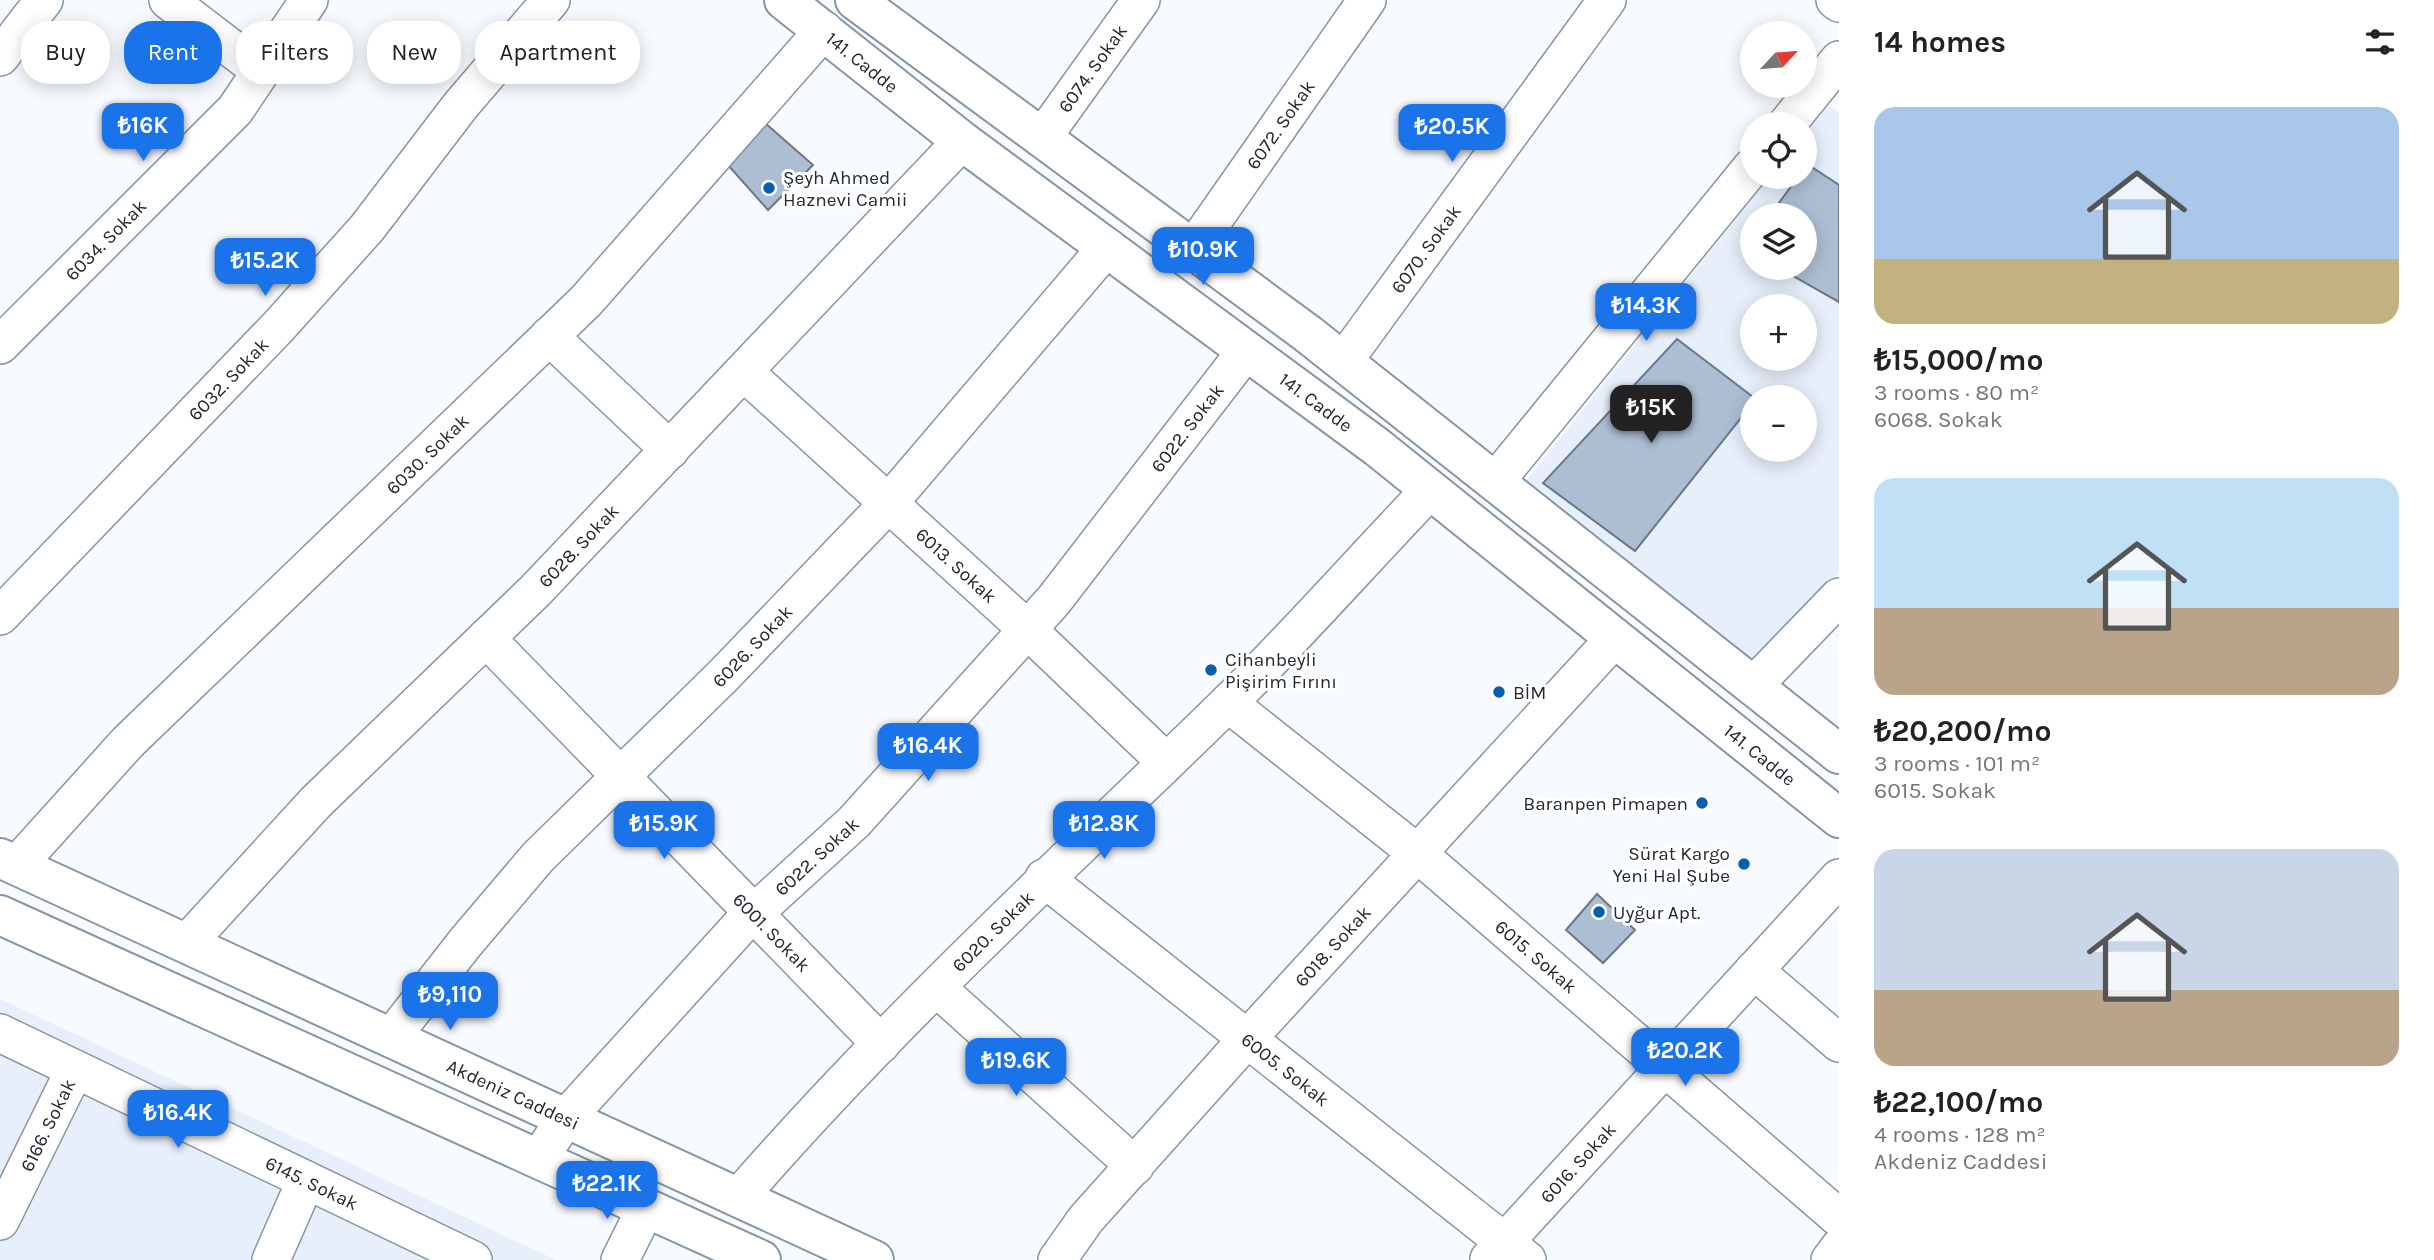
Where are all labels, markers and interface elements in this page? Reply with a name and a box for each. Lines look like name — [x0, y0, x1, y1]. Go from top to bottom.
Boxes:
street label: 6074. Sokak — [1054, 20, 1132, 117]
chip: Buy — [21, 21, 110, 84]
chip: Rent — [124, 21, 222, 84]
chip: Filters — [236, 21, 353, 84]
chip: New — [367, 21, 461, 84]
chip: Apartment — [475, 21, 640, 84]
north arrow — [1740, 21, 1816, 98]
map controls — [1740, 21, 1817, 462]
icon: filters — [2361, 23, 2399, 61]
text: 14 homes — [1874, 24, 2006, 60]
street label: 141. Cadde — [821, 28, 902, 98]
street label: 6072. Sokak — [1242, 76, 1320, 174]
pin: ₺16K — [102, 104, 184, 163]
pin: ₺20.5K — [1395, 104, 1509, 164]
text: ₺16K — [118, 112, 168, 139]
button: locate — [1740, 112, 1817, 189]
text: ₺20.5K — [1415, 113, 1490, 140]
icon: home — [2074, 152, 2200, 278]
place label: Şeyh Ahmed Haznevi Camii — [783, 167, 907, 211]
marker: Şeyh Ahmed Haznevi Camii — [761, 180, 777, 196]
street label: 6034. Sokak — [61, 195, 151, 286]
street label: 6070. Sokak — [1387, 201, 1466, 298]
button: layers — [1740, 203, 1817, 280]
pin: ₺10.9K — [1146, 228, 1260, 287]
text: ₺10.9K — [1168, 236, 1238, 263]
pin: ₺15.2K — [208, 238, 322, 298]
text: ₺15.2K — [231, 247, 299, 274]
pin: ₺14.3K — [1589, 284, 1703, 343]
text: ₺14.3K — [1611, 292, 1681, 319]
button: + — [1740, 294, 1817, 371]
street label: 6032. Sokak — [184, 334, 274, 425]
text: ₺15,000/mo — [1874, 342, 2043, 378]
street label: 141. Cadde — [1275, 369, 1356, 437]
street label: 6022. Sokak — [1147, 379, 1229, 477]
text: 3 rooms · 80 m² — [1874, 379, 2039, 406]
button: − — [1740, 385, 1817, 462]
pin: ₺15K — [1610, 386, 1692, 445]
text: ₺15K — [1626, 394, 1676, 421]
text: 6068. Sokak — [1874, 406, 2003, 433]
street label: 6030. Sokak — [382, 410, 474, 499]
street label: 6028. Sokak — [534, 500, 624, 592]
street label: 6013. Sokak — [911, 523, 1001, 608]
icon: home — [2074, 523, 2200, 649]
street label: 6026. Sokak — [708, 600, 798, 692]
place label: Cihanbeyli Pişirim Fırını — [1225, 649, 1337, 693]
marker: Cihanbeyli Pişirim Fırını — [1203, 662, 1219, 678]
place label: BİM — [1513, 682, 1546, 704]
marker: BİM — [1491, 684, 1507, 700]
text: ₺20,200/mo — [1874, 713, 2052, 749]
street label: 141. Cadde — [1719, 720, 1800, 791]
pin: ₺16.4K — [871, 724, 985, 783]
text: ₺16.4K — [894, 732, 963, 759]
text: 3 rooms · 101 m² — [1874, 750, 2040, 777]
text: 6015. Sokak — [1874, 777, 1996, 804]
place label: Baranpen Pimapen — [1523, 793, 1688, 815]
marker: Baranpen Pimapen — [1694, 795, 1710, 811]
pin: ₺15.9K — [607, 802, 721, 861]
pin: ₺12.8K — [1047, 802, 1161, 861]
text: ₺15.9K — [630, 810, 698, 837]
text: ₺12.8K — [1069, 810, 1139, 837]
street label: 6022. Sokak — [771, 813, 864, 901]
place label: Sürat Kargo Yeni Hal Şube — [1612, 843, 1730, 887]
marker: Sürat Kargo Yeni Hal Şube — [1736, 856, 1752, 872]
street label: 6020. Sokak — [948, 887, 1039, 977]
street label: 6001. Sokak — [728, 889, 815, 977]
icon: home — [2074, 894, 2200, 1020]
street label: 6018. Sokak — [1291, 901, 1376, 992]
place label: Uyğur Apt. — [1613, 902, 1700, 924]
marker: Uyğur Apt. — [1591, 904, 1607, 920]
street label: 6015. Sokak — [1490, 916, 1581, 998]
pin: ₺9,110 — [393, 972, 507, 1032]
text: ₺9,110 — [418, 981, 482, 1008]
street label: 6005. Sokak — [1237, 1028, 1334, 1111]
pin: ₺20.2K — [1628, 1028, 1742, 1088]
text: ₺20.2K — [1647, 1037, 1723, 1064]
pin: ₺19.6K — [959, 1038, 1073, 1098]
text: ₺19.6K — [981, 1047, 1051, 1074]
street label: Akdeniz Caddesi — [443, 1055, 583, 1135]
street label: 6166. Sokak — [16, 1075, 81, 1175]
text: ₺22,100/mo — [1874, 1084, 2043, 1120]
pin: ₺16.4K — [121, 1090, 235, 1150]
text: ₺16.4K — [144, 1099, 213, 1126]
street label: 6016. Sokak — [1536, 1118, 1621, 1208]
text: 4 rooms · 128 m² — [1874, 1121, 2046, 1148]
text: Akdeniz Caddesi — [1874, 1148, 2048, 1175]
street label: 6145. Sokak — [262, 1152, 362, 1215]
pin: ₺22.1K — [550, 1162, 664, 1221]
text: ₺22.1K — [572, 1170, 642, 1197]

